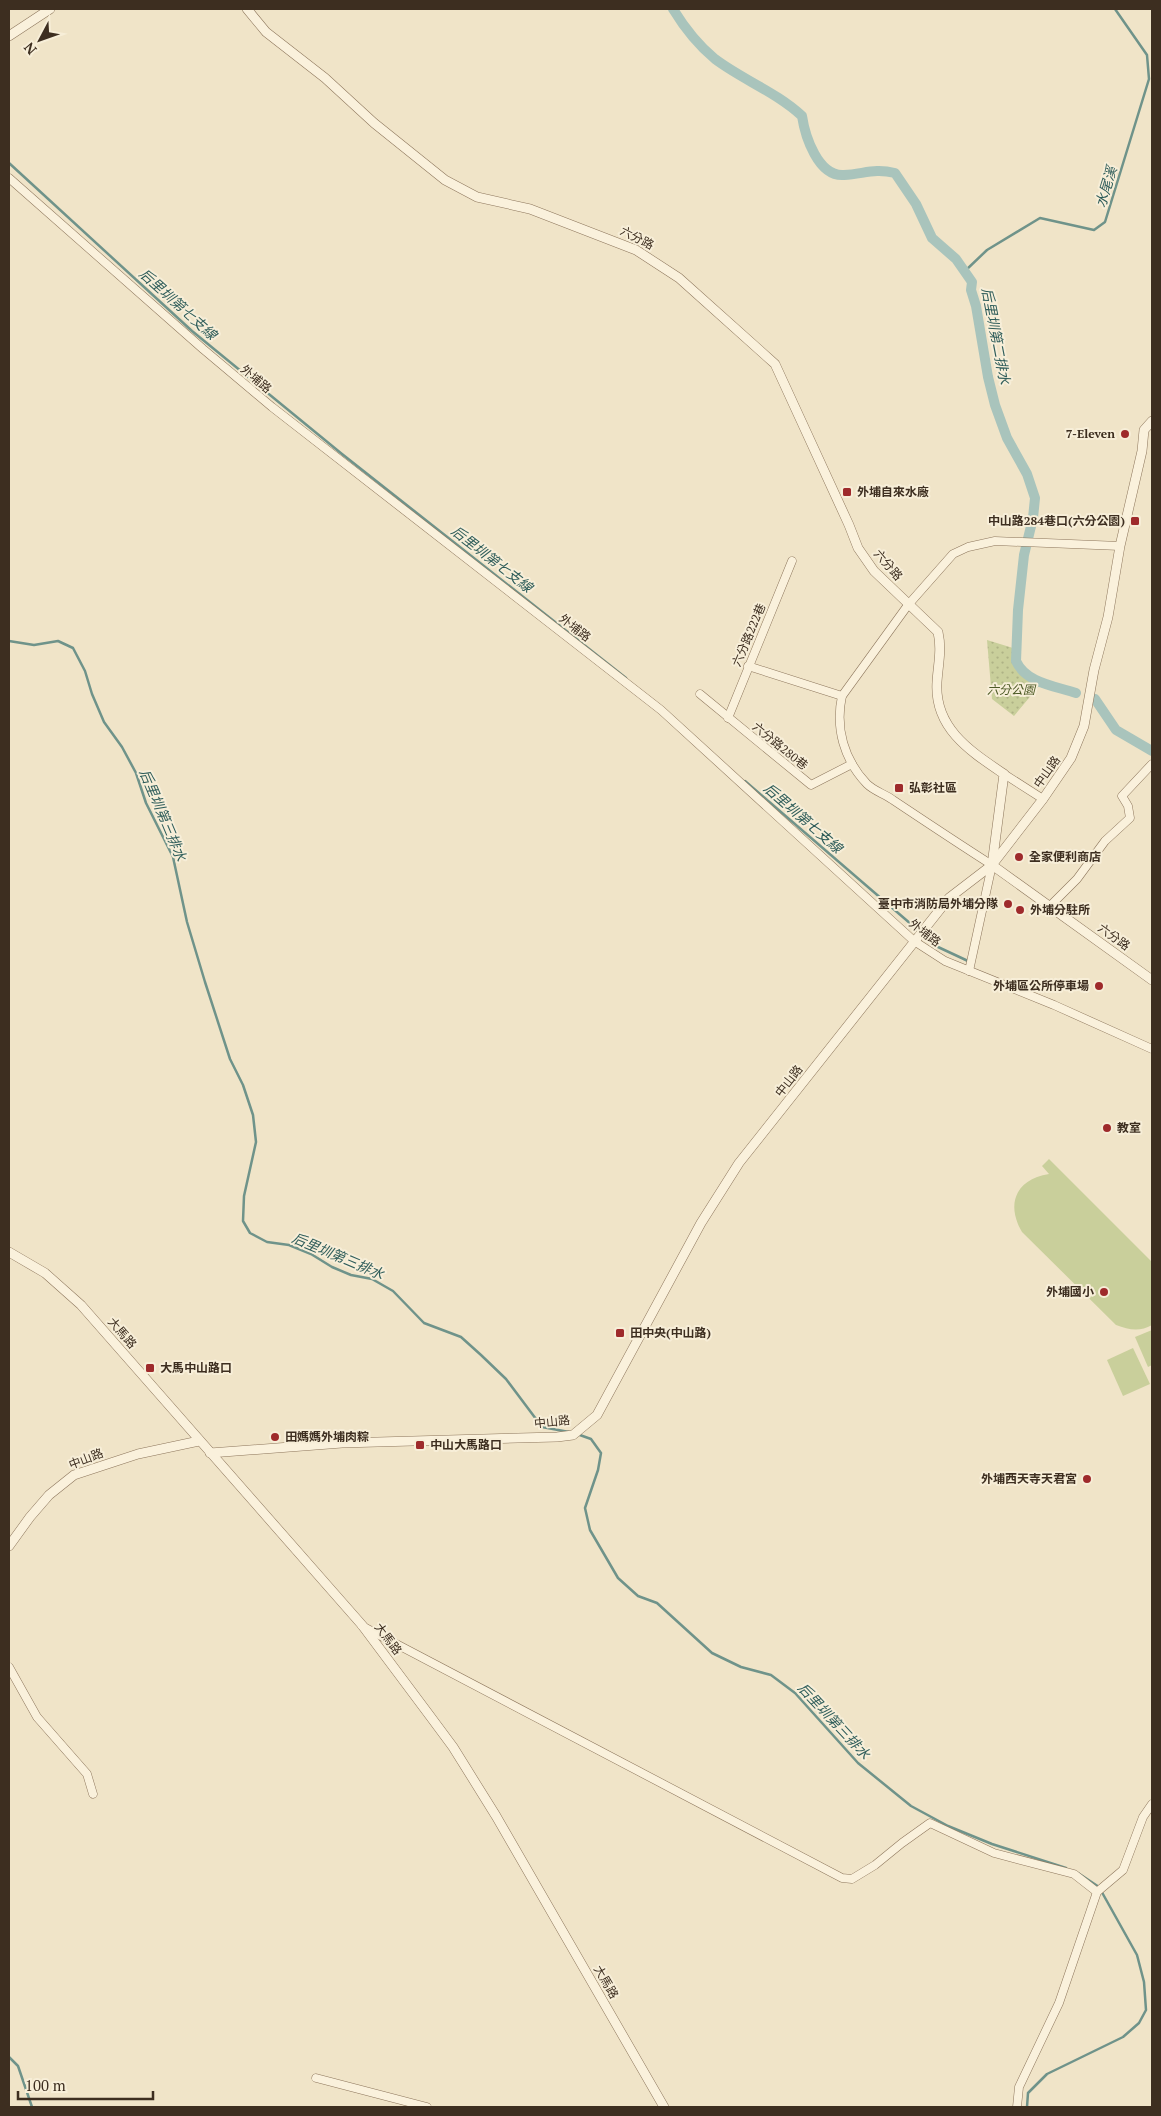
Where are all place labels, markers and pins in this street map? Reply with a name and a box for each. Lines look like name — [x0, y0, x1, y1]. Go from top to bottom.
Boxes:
place label: 7-Eleven — [1066, 426, 1115, 441]
marker: 7-Eleven — [1119, 428, 1131, 440]
place label: 外埔自來水廠 — [857, 484, 929, 499]
marker: 外埔自來水廠 — [841, 486, 853, 498]
place label: 中山路284巷口(六分公園) — [988, 513, 1125, 528]
marker: 中山路284巷口(六分公園) — [1129, 515, 1141, 527]
place label: 弘彰社區 — [909, 780, 957, 795]
marker: 弘彰社區 — [893, 782, 905, 794]
place label: 全家便利商店 — [1029, 849, 1101, 864]
marker: 全家便利商店 — [1013, 851, 1025, 863]
place label: 臺中市消防局外埔分隊 — [878, 896, 998, 911]
marker: 臺中市消防局外埔分隊 — [1002, 898, 1014, 910]
place label: 外埔分駐所 — [1030, 902, 1090, 917]
marker: 外埔分駐所 — [1014, 904, 1026, 916]
place label: 外埔區公所停車場 — [993, 978, 1089, 993]
marker: 外埔區公所停車場 — [1093, 980, 1105, 992]
place label: 教室 — [1117, 1120, 1141, 1135]
marker: 教室 — [1101, 1122, 1113, 1134]
place label: 外埔國小 — [1046, 1284, 1094, 1299]
marker: 外埔國小 — [1098, 1286, 1110, 1298]
place label: 田中央(中山路) — [630, 1325, 711, 1340]
marker: 田中央(中山路) — [614, 1327, 626, 1339]
place label: 大馬中山路口 — [160, 1360, 232, 1375]
marker: 大馬中山路口 — [144, 1362, 156, 1374]
place label: 田媽媽外埔肉粽 — [285, 1429, 369, 1444]
marker: 田媽媽外埔肉粽 — [269, 1431, 281, 1443]
place label: 中山大馬路口 — [430, 1437, 502, 1452]
marker: 中山大馬路口 — [414, 1439, 426, 1451]
place label: 外埔西天寺天君宮 — [981, 1471, 1077, 1486]
marker: 外埔西天寺天君宮 — [1081, 1473, 1093, 1485]

